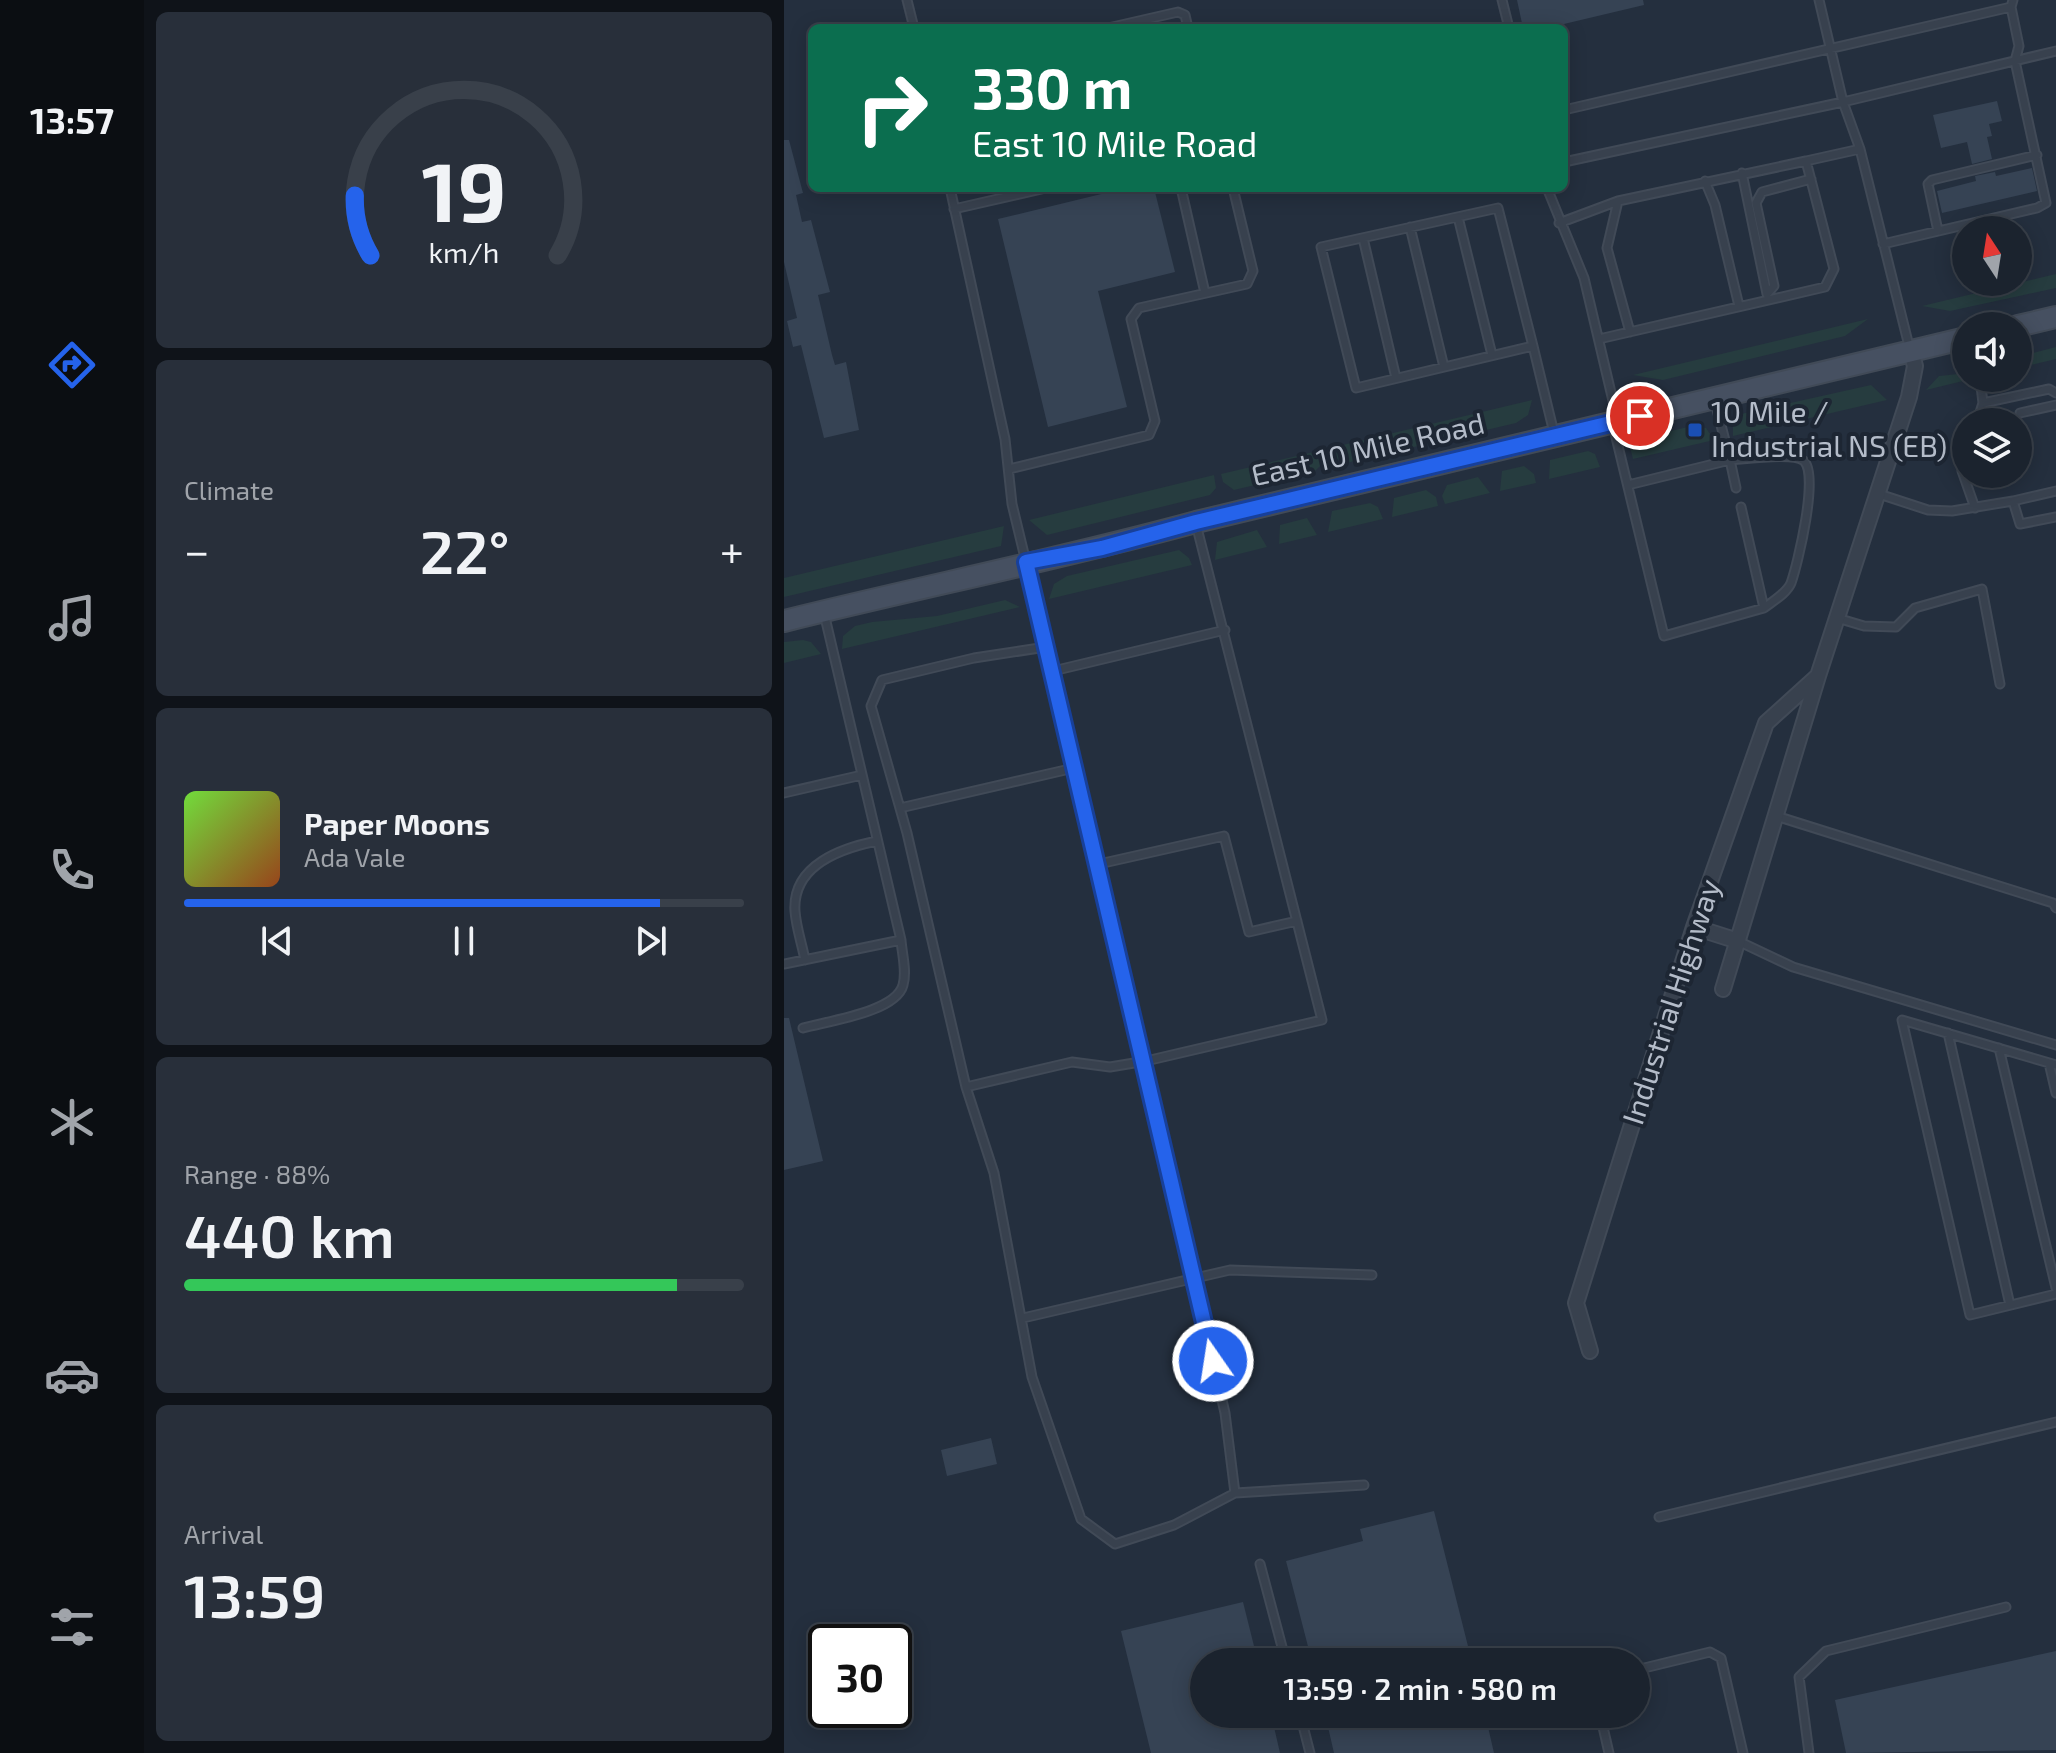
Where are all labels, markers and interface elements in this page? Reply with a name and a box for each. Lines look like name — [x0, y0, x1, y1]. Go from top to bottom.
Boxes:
text: 330 m — [972, 53, 1132, 120]
icon: right — [840, 56, 944, 160]
text: 13:57 — [30, 98, 114, 141]
text: East 10 Mile Road — [972, 121, 1257, 164]
text: 19 — [421, 139, 507, 239]
north arrow — [1952, 216, 2032, 296]
map controls — [1952, 216, 2032, 488]
text: km/h — [429, 234, 499, 269]
button: sound — [1952, 312, 2032, 392]
icon: directions — [44, 337, 100, 393]
pin — [1606, 382, 1674, 450]
place label: 10 Mile / Industrial NS (EB) — [1711, 393, 1947, 463]
icon: arrive — [1618, 394, 1662, 438]
street label: East 10 Mile Road — [1248, 404, 1488, 492]
button: layers — [1952, 408, 2032, 488]
marker: 10 Mile / Industrial NS (EB) — [1686, 421, 1704, 439]
text: Climate — [184, 474, 274, 505]
text: 22° — [420, 514, 510, 586]
text: − — [184, 523, 210, 576]
text: + — [720, 523, 744, 576]
icon: music — [44, 590, 100, 646]
text: Paper Moons — [304, 805, 490, 841]
text: Ada Vale — [304, 841, 406, 872]
icon: phone — [44, 842, 100, 898]
street label: Industrial Highway — [1613, 874, 1727, 1129]
icon: previous — [255, 919, 299, 963]
icon: pause — [442, 919, 486, 963]
icon: next — [629, 919, 673, 963]
icon: climate — [44, 1094, 100, 1150]
text: Range · 88% — [184, 1158, 330, 1189]
text: 440 km — [184, 1198, 395, 1270]
position arrow — [1171, 1319, 1255, 1403]
icon: car — [44, 1347, 100, 1403]
text: Arrival — [184, 1518, 263, 1549]
text: 13:59 — [184, 1558, 325, 1630]
icon: filters — [44, 1599, 100, 1655]
speed limit sign: 30 — [808, 1624, 912, 1728]
text: 13:59 · 2 min · 580 m — [1283, 1670, 1557, 1706]

